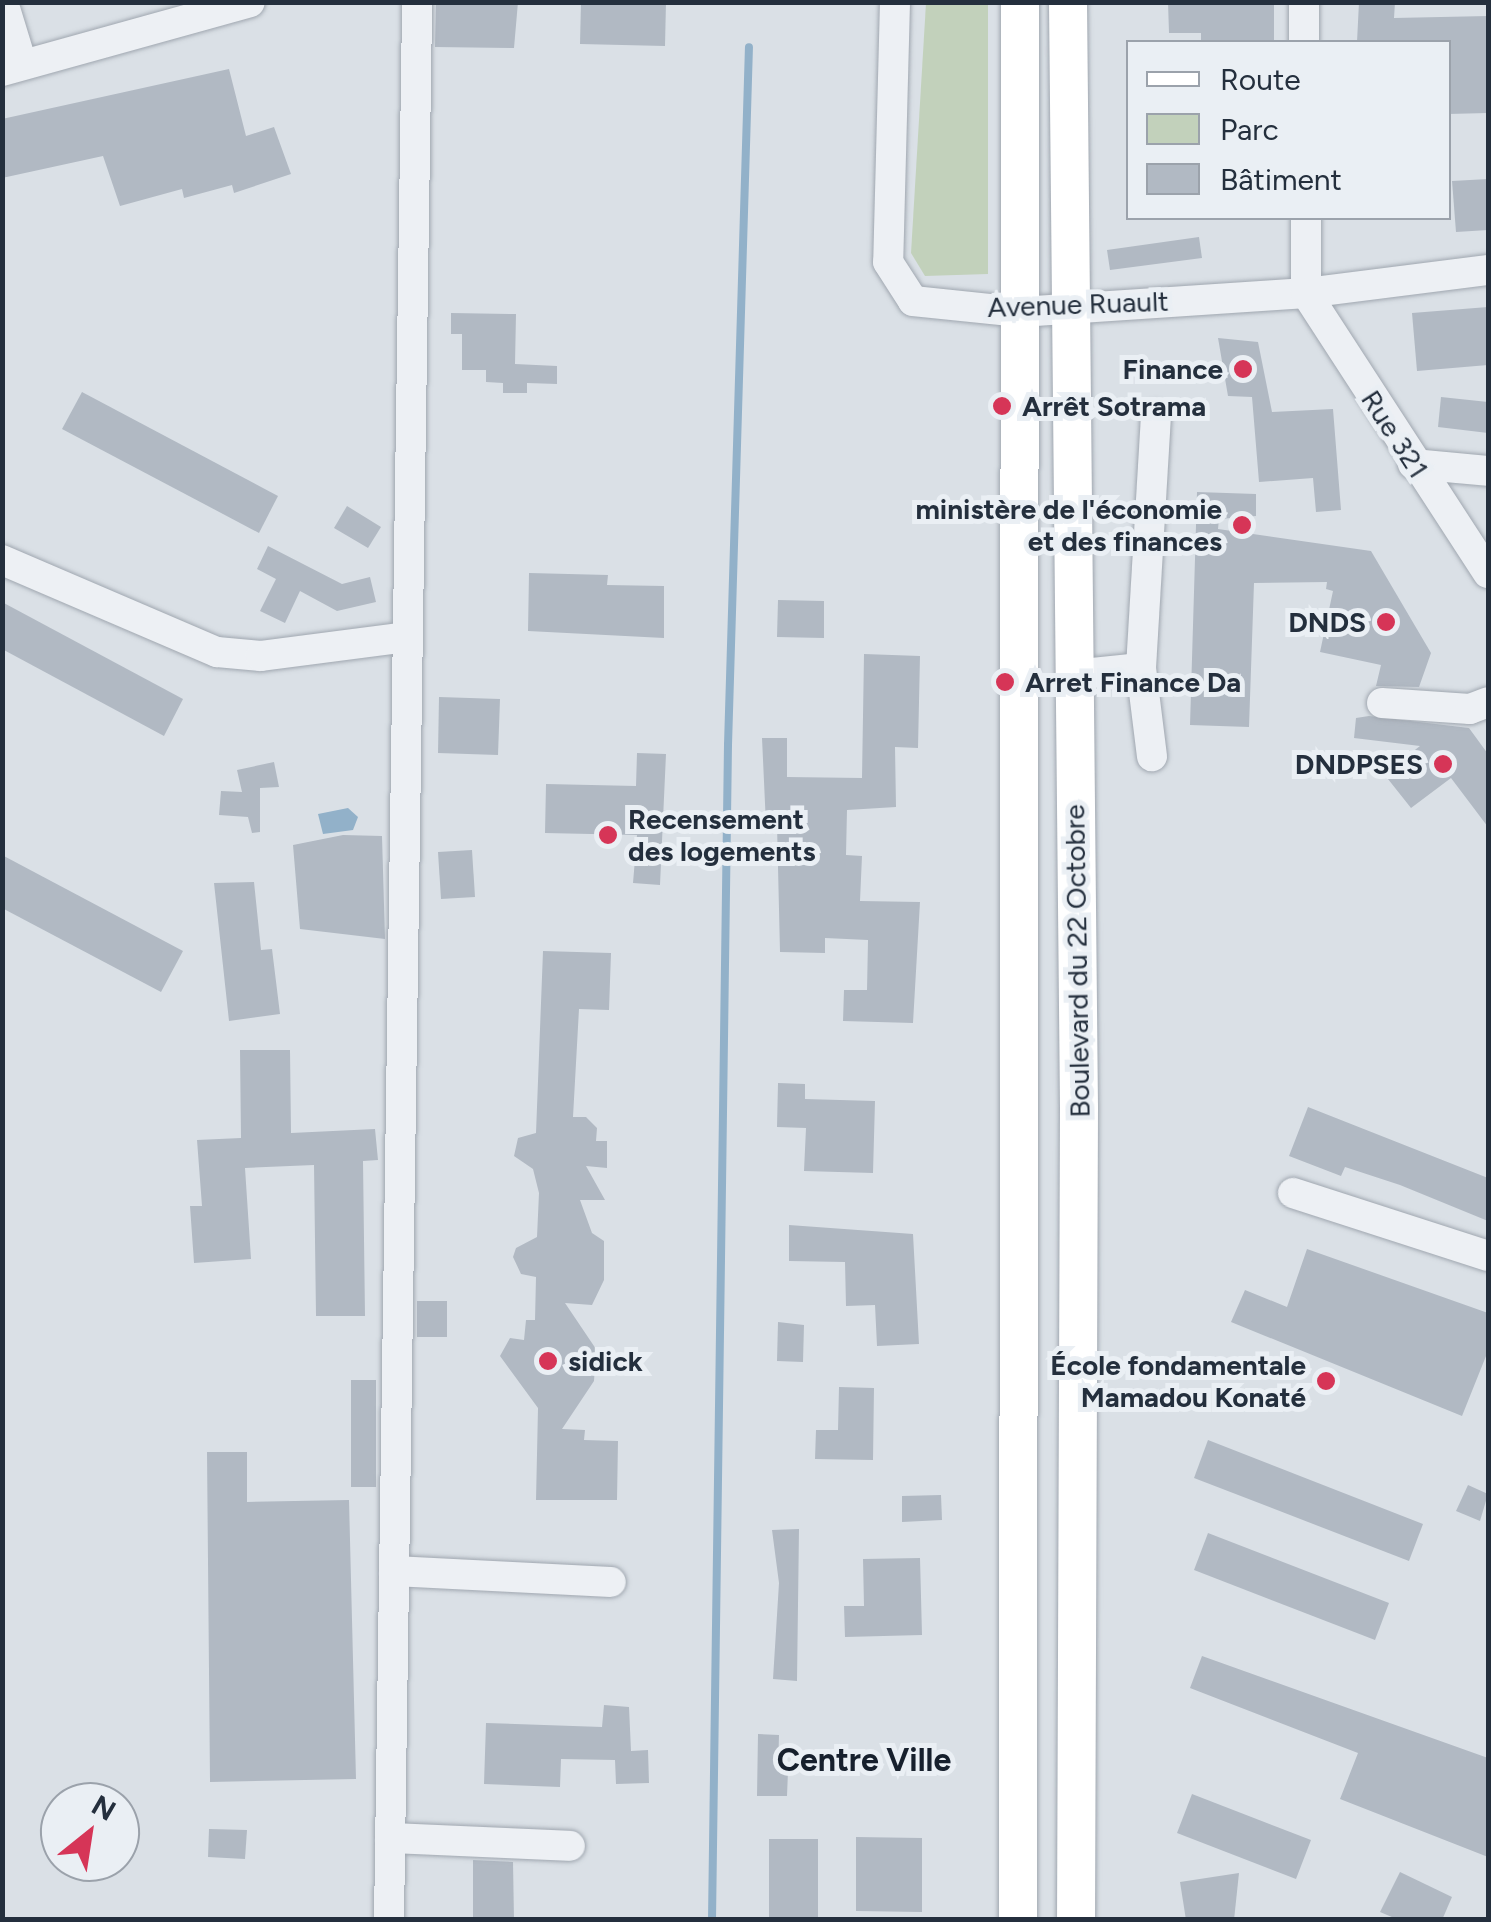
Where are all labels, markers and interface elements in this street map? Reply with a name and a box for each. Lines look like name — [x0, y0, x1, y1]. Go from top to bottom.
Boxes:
legend — [1126, 40, 1451, 220]
text: Route — [1220, 61, 1301, 98]
text: Parc — [1220, 111, 1279, 148]
text: Bâtiment — [1220, 161, 1342, 198]
street label: Avenue Ruault — [987, 284, 1169, 324]
place label: Finance — [1123, 352, 1223, 386]
marker: Finance — [1232, 358, 1254, 380]
street label: Rue 321 — [1354, 384, 1436, 484]
place label: Arrêt Sotrama — [1022, 389, 1206, 423]
marker: Arrêt Sotrama — [991, 395, 1013, 417]
place label: ministère de l'économie et des finances — [915, 492, 1222, 558]
marker: ministère de l'économie et des finances — [1231, 514, 1253, 536]
place label: DNDS — [1288, 605, 1366, 639]
marker: DNDS — [1375, 611, 1397, 633]
place label: Arret Finance Da — [1025, 665, 1241, 699]
marker: Arret Finance Da — [994, 671, 1016, 693]
place label: DNDPSES — [1295, 747, 1423, 781]
marker: DNDPSES — [1432, 753, 1454, 775]
place label: Recensement des logements — [628, 802, 816, 868]
street label: Boulevard du 22 Octobre — [1057, 804, 1097, 1118]
marker: Recensement des logements — [597, 824, 619, 846]
place label: sidick — [568, 1344, 643, 1378]
place label: École fondamentale Mamadou Konaté — [1050, 1348, 1306, 1414]
marker: sidick — [537, 1350, 559, 1372]
marker: École fondamentale Mamadou Konaté — [1315, 1370, 1337, 1392]
district label: Centre Ville — [777, 1741, 951, 1779]
north arrow — [40, 1782, 140, 1882]
text: N — [86, 1788, 122, 1828]

